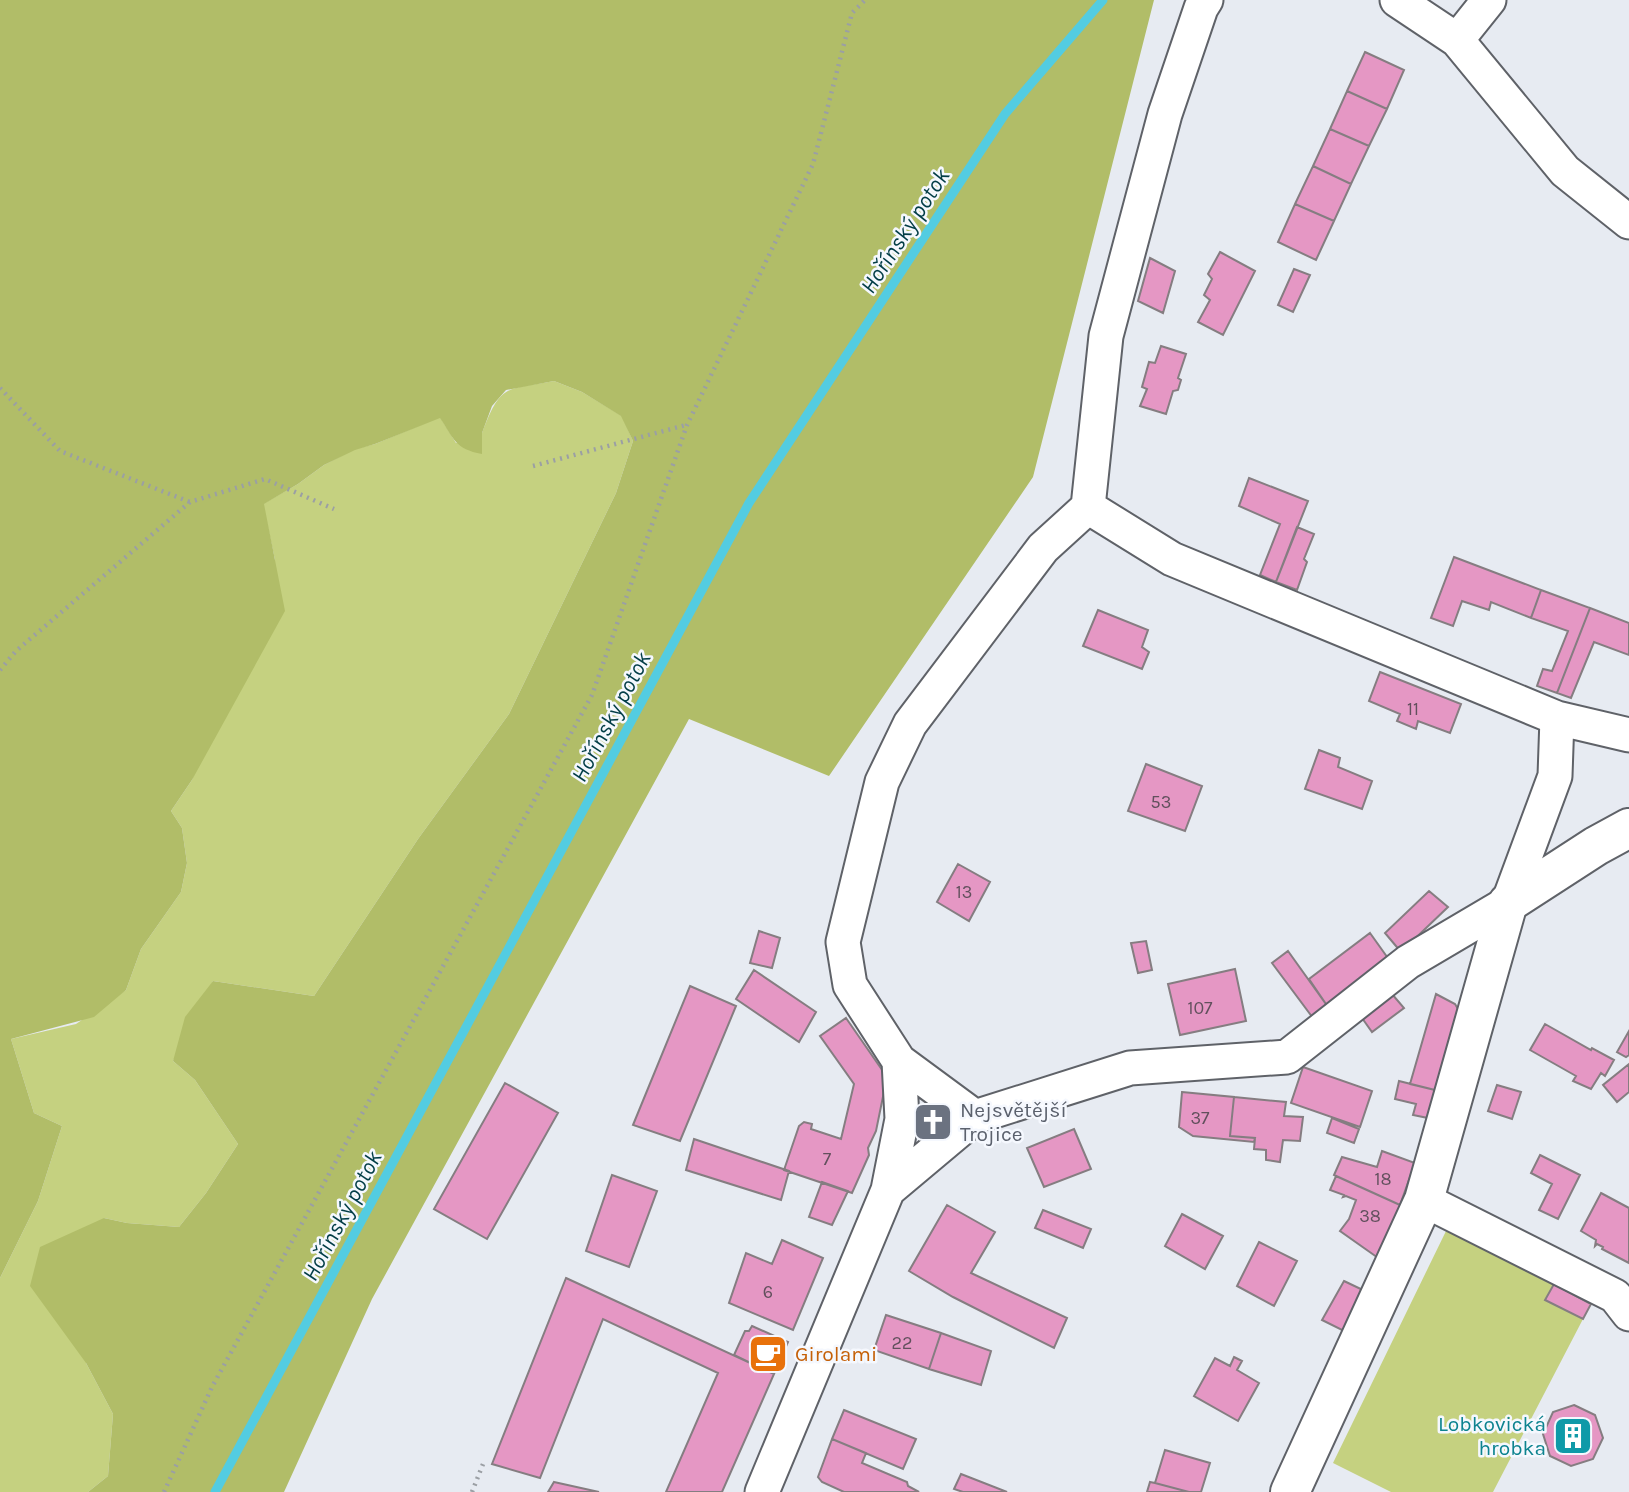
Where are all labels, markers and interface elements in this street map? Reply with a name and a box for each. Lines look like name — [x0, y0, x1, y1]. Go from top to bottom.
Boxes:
water label: Hořínský potok — [855, 163, 955, 298]
water label: Hořínský potok — [565, 647, 657, 787]
house number: 11 — [1407, 698, 1419, 720]
house number: 53 — [1151, 791, 1171, 813]
house number: 13 — [956, 881, 972, 903]
house number: 107 — [1187, 997, 1213, 1019]
place label: Nejsvětější Trojice — [960, 1098, 1067, 1146]
church icon: Nejsvětější Trojice — [912, 1101, 954, 1143]
house number: 37 — [1190, 1107, 1210, 1129]
water label: Hořínský potok — [296, 1146, 388, 1286]
house number: 7 — [823, 1148, 832, 1170]
house number: 18 — [1374, 1168, 1392, 1190]
house number: 38 — [1359, 1205, 1381, 1227]
house number: 6 — [763, 1281, 773, 1303]
house number: 22 — [892, 1332, 912, 1354]
cafe icon: Girolami — [747, 1333, 789, 1375]
place label: Girolami — [795, 1342, 877, 1366]
place label: Lobkovická hrobka — [1438, 1412, 1546, 1460]
building icon: Lobkovická hrobka — [1552, 1415, 1594, 1457]

